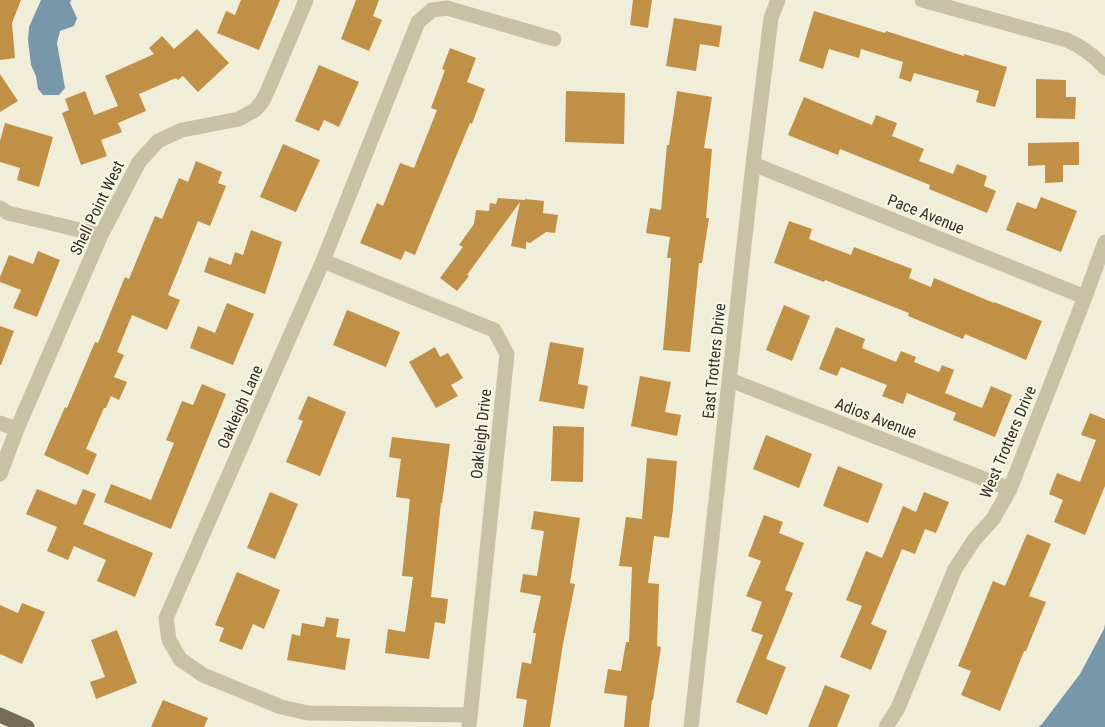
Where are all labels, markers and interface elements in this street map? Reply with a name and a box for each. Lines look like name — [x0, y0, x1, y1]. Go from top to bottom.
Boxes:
street label: Shell Point West — [66, 157, 128, 258]
street label: Pace Avenue — [885, 190, 967, 238]
street label: East Trotters Drive — [698, 302, 730, 420]
street label: Oakleigh Lane — [213, 362, 267, 452]
street label: West Trotters Drive — [976, 383, 1040, 501]
street label: Oakleigh Drive — [467, 388, 495, 480]
street label: Adios Avenue — [832, 394, 920, 442]

